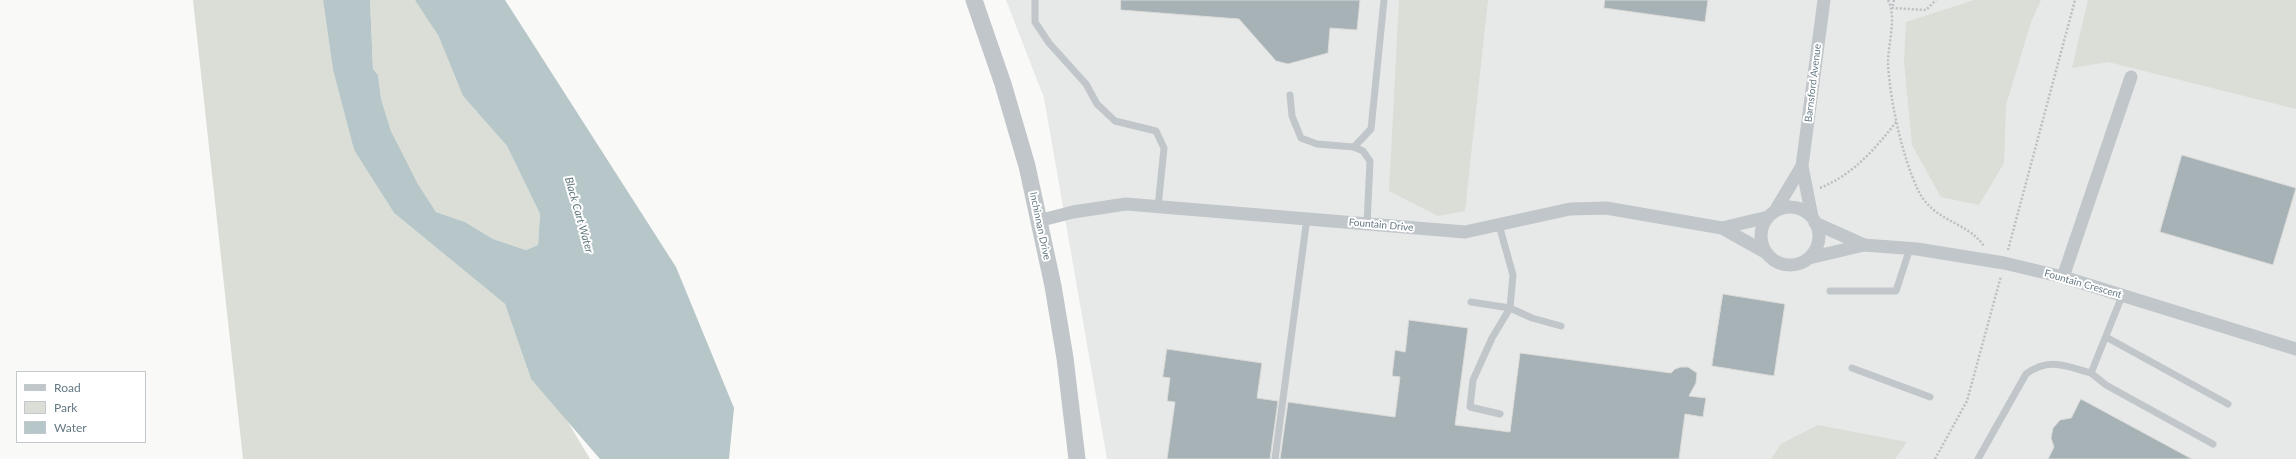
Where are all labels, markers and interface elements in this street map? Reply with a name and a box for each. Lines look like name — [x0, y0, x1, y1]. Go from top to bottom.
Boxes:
street label: Barnsford Avenue — [1802, 43, 1824, 123]
water label: Black Cart Water — [562, 175, 596, 255]
street label: Inchinnan Drive — [1027, 191, 1053, 261]
street label: Fountain Drive — [1348, 216, 1414, 234]
street label: Fountain Crescent — [2043, 267, 2123, 301]
legend — [16, 371, 146, 443]
text: Road — [54, 380, 81, 395]
text: Park — [54, 400, 77, 415]
text: Water — [54, 420, 87, 435]

